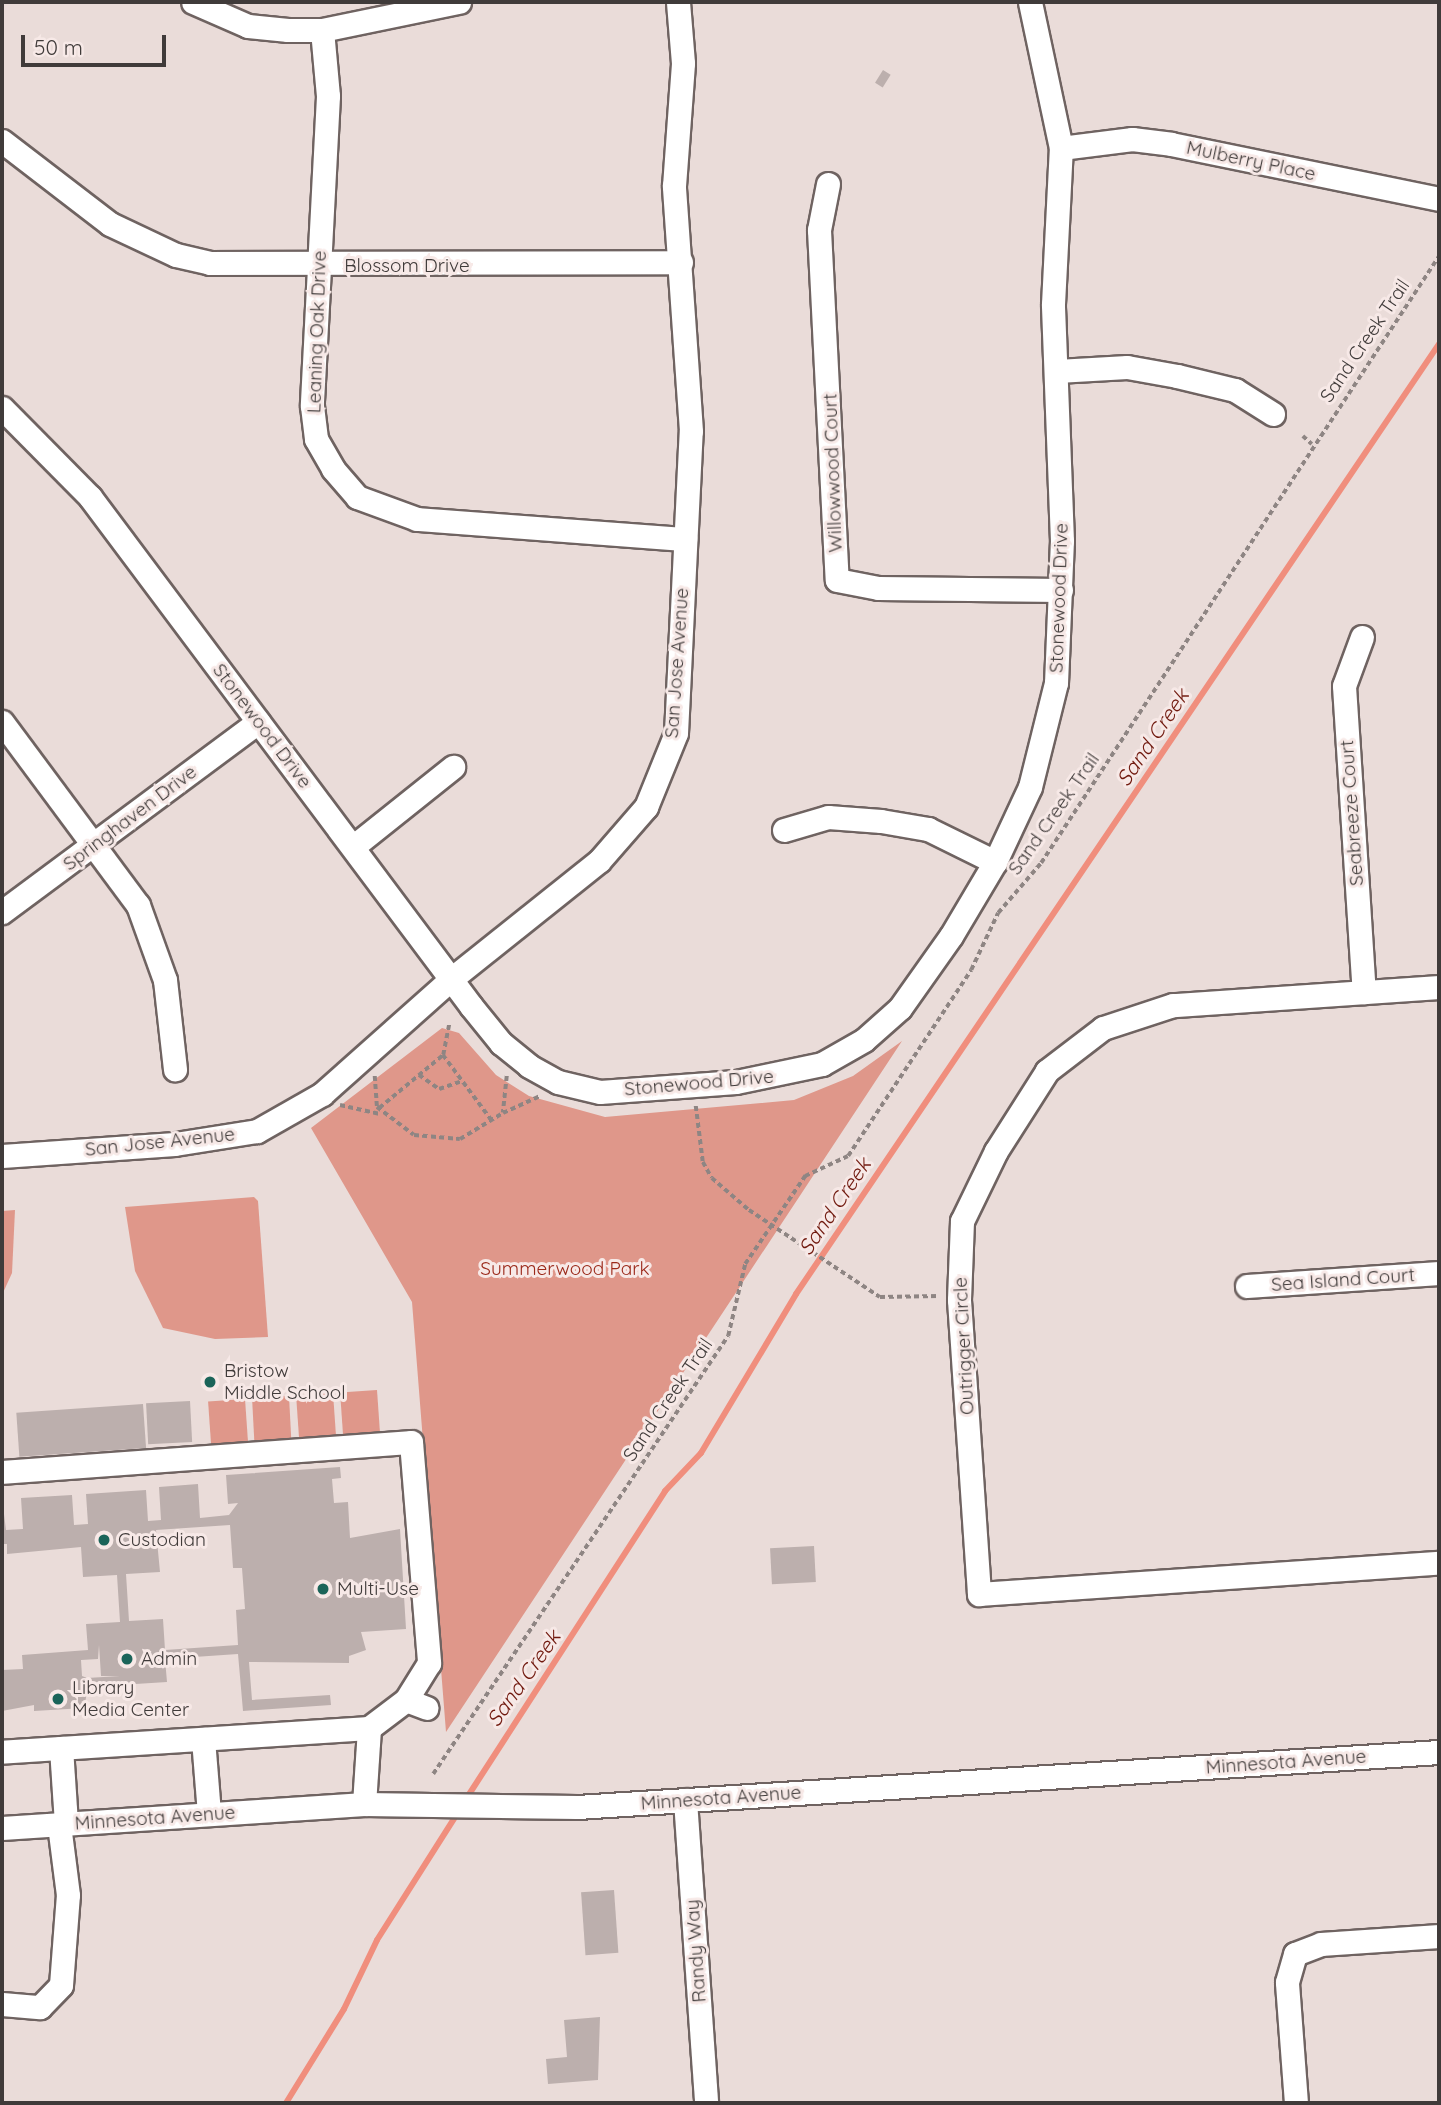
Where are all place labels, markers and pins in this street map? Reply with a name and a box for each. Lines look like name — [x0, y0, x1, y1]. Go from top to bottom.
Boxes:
place label: Bristow Middle School — [224, 1360, 346, 1404]
marker: Bristow Middle School — [202, 1374, 218, 1390]
place label: Custodian — [118, 1529, 206, 1551]
marker: Custodian — [96, 1532, 112, 1548]
place label: Multi-Use — [337, 1578, 419, 1600]
marker: Multi-Use — [315, 1581, 331, 1597]
place label: Admin — [141, 1648, 197, 1670]
marker: Admin — [119, 1651, 135, 1667]
place label: Library Media Center — [72, 1677, 189, 1721]
marker: Library Media Center — [50, 1691, 66, 1707]

